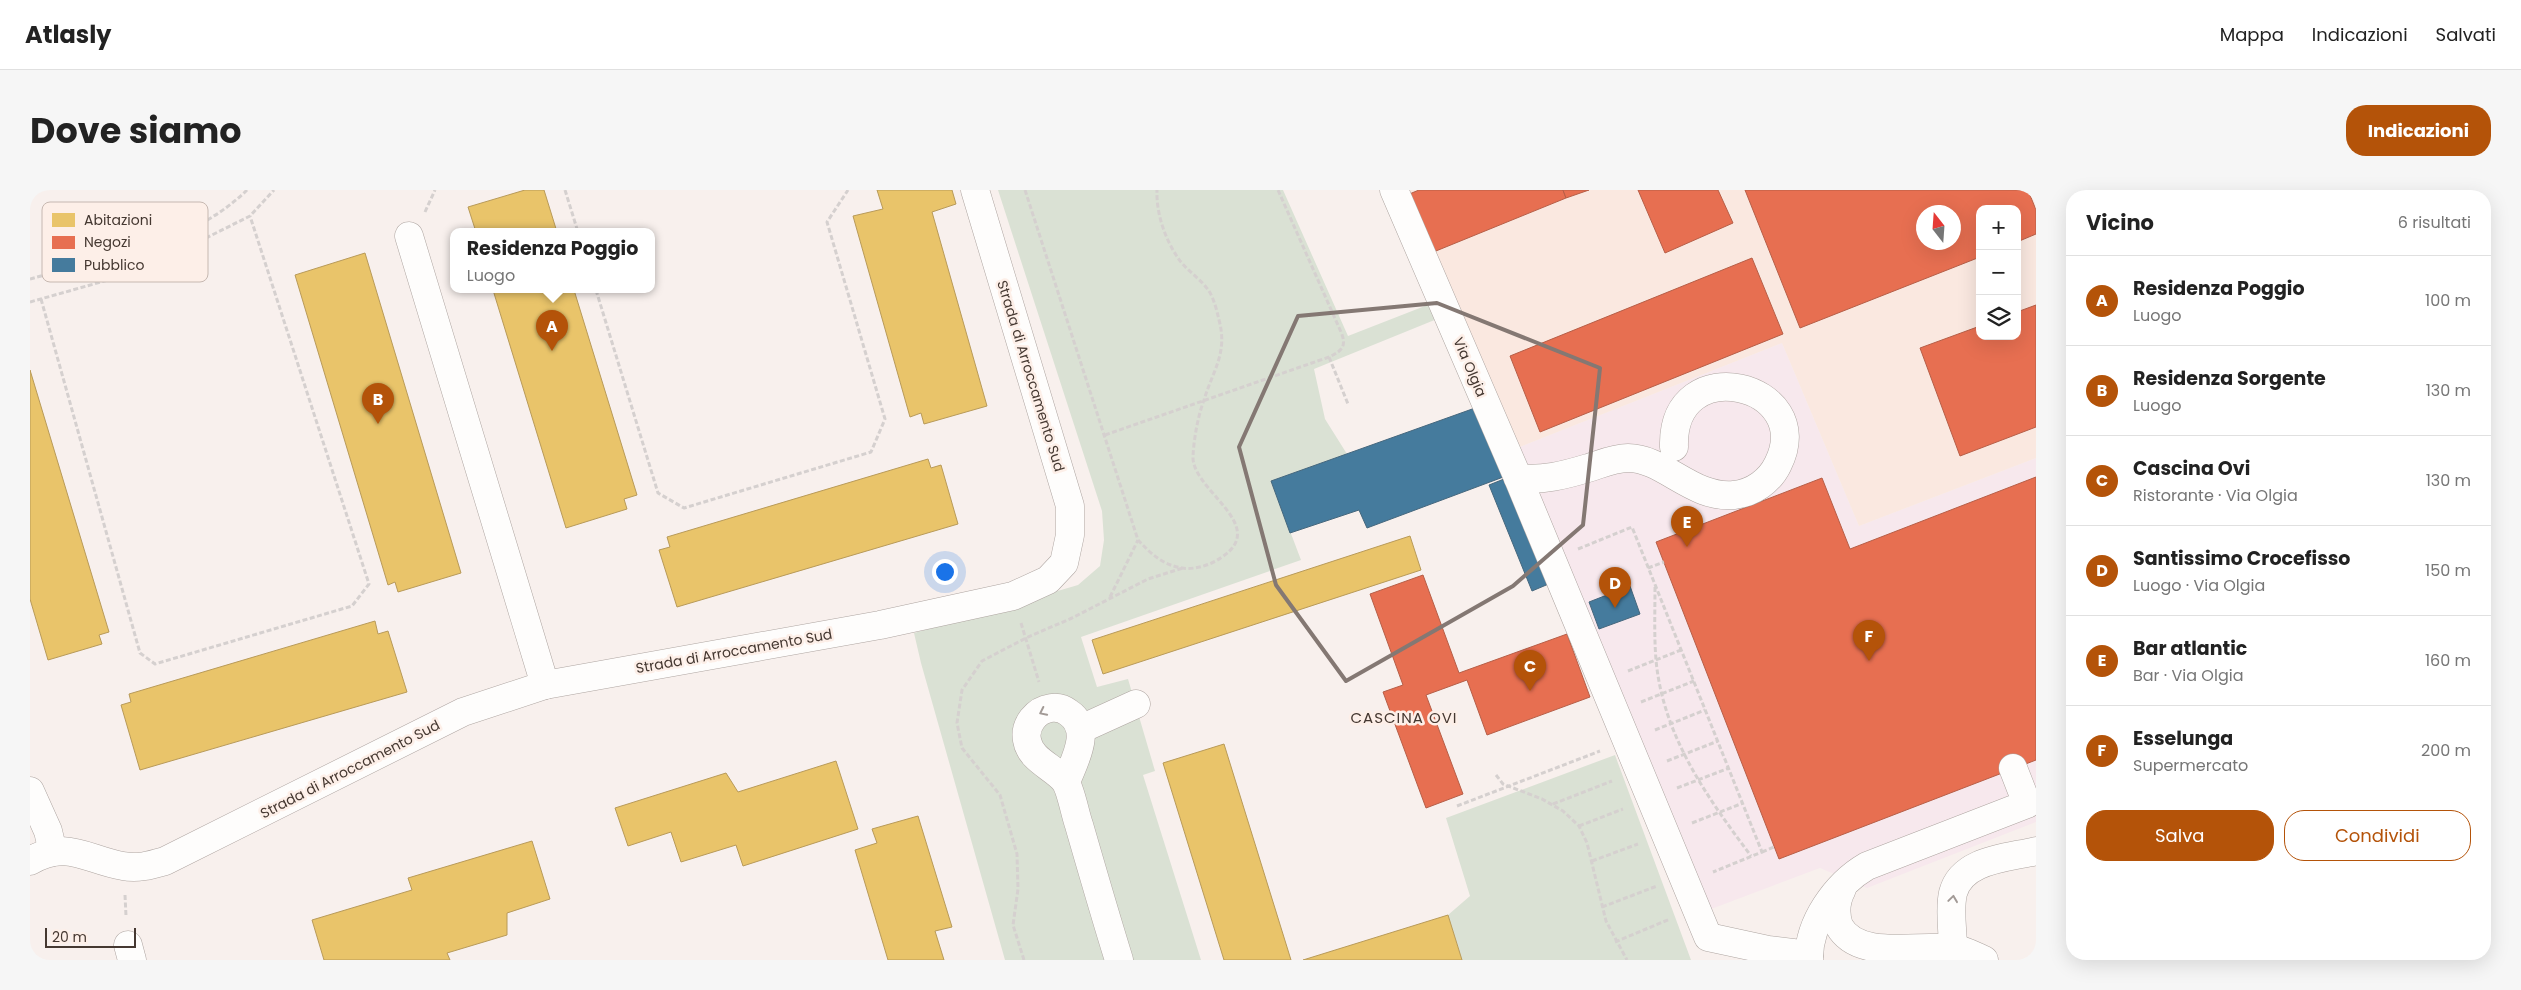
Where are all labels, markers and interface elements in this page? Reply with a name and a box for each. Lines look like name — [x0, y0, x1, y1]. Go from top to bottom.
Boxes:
text: Atlasly — [25, 18, 111, 51]
text: Mappa — [2220, 22, 2284, 47]
text: Indicazioni — [2312, 22, 2408, 47]
text: Salvati — [2436, 22, 2496, 47]
button: Indicazioni — [2346, 105, 2491, 156]
text: Dove siamo — [30, 106, 242, 155]
legend — [42, 202, 208, 282]
north arrow — [1916, 205, 1961, 250]
map controls — [1976, 205, 2021, 340]
button: + — [1976, 205, 2021, 250]
text: Vicino — [2086, 208, 2154, 237]
text: Abitazioni — [84, 210, 152, 230]
text: 6 risultati — [2398, 211, 2471, 234]
popup — [450, 228, 655, 293]
text: Negozi — [84, 232, 131, 252]
text: Residenza Poggio — [467, 235, 638, 262]
button: − — [1976, 250, 2021, 295]
text: Pubblico — [84, 255, 144, 275]
text: Luogo — [467, 264, 515, 287]
text: Residenza Poggio — [2133, 275, 2305, 302]
street label: Strada di Arroccamento Sud — [992, 278, 1070, 474]
text: A — [2096, 289, 2108, 312]
text: 100 m — [2425, 289, 2471, 312]
button: layers — [1976, 295, 2021, 340]
text: Luogo — [2133, 304, 2181, 327]
pin: A — [536, 310, 568, 351]
street label: Via Olgia — [1448, 334, 1492, 400]
text: Residenza Sorgente — [2133, 365, 2326, 392]
text: B — [2097, 379, 2107, 402]
text: 130 m — [2426, 379, 2471, 402]
pin: B — [362, 383, 394, 424]
text: Luogo — [2133, 394, 2181, 417]
text: Cascina Ovi — [2133, 455, 2250, 482]
text: C — [2096, 469, 2108, 492]
text: 130 m — [2426, 469, 2471, 492]
text: Ristorante · Via Olgia — [2133, 484, 2298, 507]
pin: E — [1671, 506, 1703, 547]
text: Santissimo Crocefisso — [2133, 545, 2350, 572]
your location — [932, 559, 958, 585]
text: D — [2096, 559, 2108, 582]
text: 150 m — [2425, 559, 2471, 582]
pin: D — [1599, 567, 1631, 608]
text: Luogo · Via Olgia — [2133, 574, 2265, 597]
pin: F — [1853, 620, 1885, 661]
street label: Strada di Arroccamento Sud — [634, 624, 834, 678]
text: Bar atlantic — [2133, 635, 2247, 662]
text: E — [2098, 649, 2106, 672]
text: 160 m — [2425, 649, 2471, 672]
pin: C — [1514, 650, 1546, 691]
text: Bar · Via Olgia — [2133, 664, 2243, 687]
one-way arrow — [1039, 706, 1048, 716]
district label: CASCINA OVI — [1350, 707, 1458, 728]
street label: Strada di Arroccamento Sud — [257, 715, 443, 823]
text: Esselunga — [2133, 725, 2233, 752]
text: F — [2098, 739, 2106, 762]
text: 200 m — [2421, 739, 2471, 762]
text: Supermercato — [2133, 754, 2248, 777]
button: Salva — [2086, 810, 2274, 861]
button: Condividi — [2284, 810, 2471, 861]
one-way arrow — [1947, 895, 1958, 903]
scale bar — [45, 925, 136, 948]
text: 20 m — [52, 927, 87, 947]

